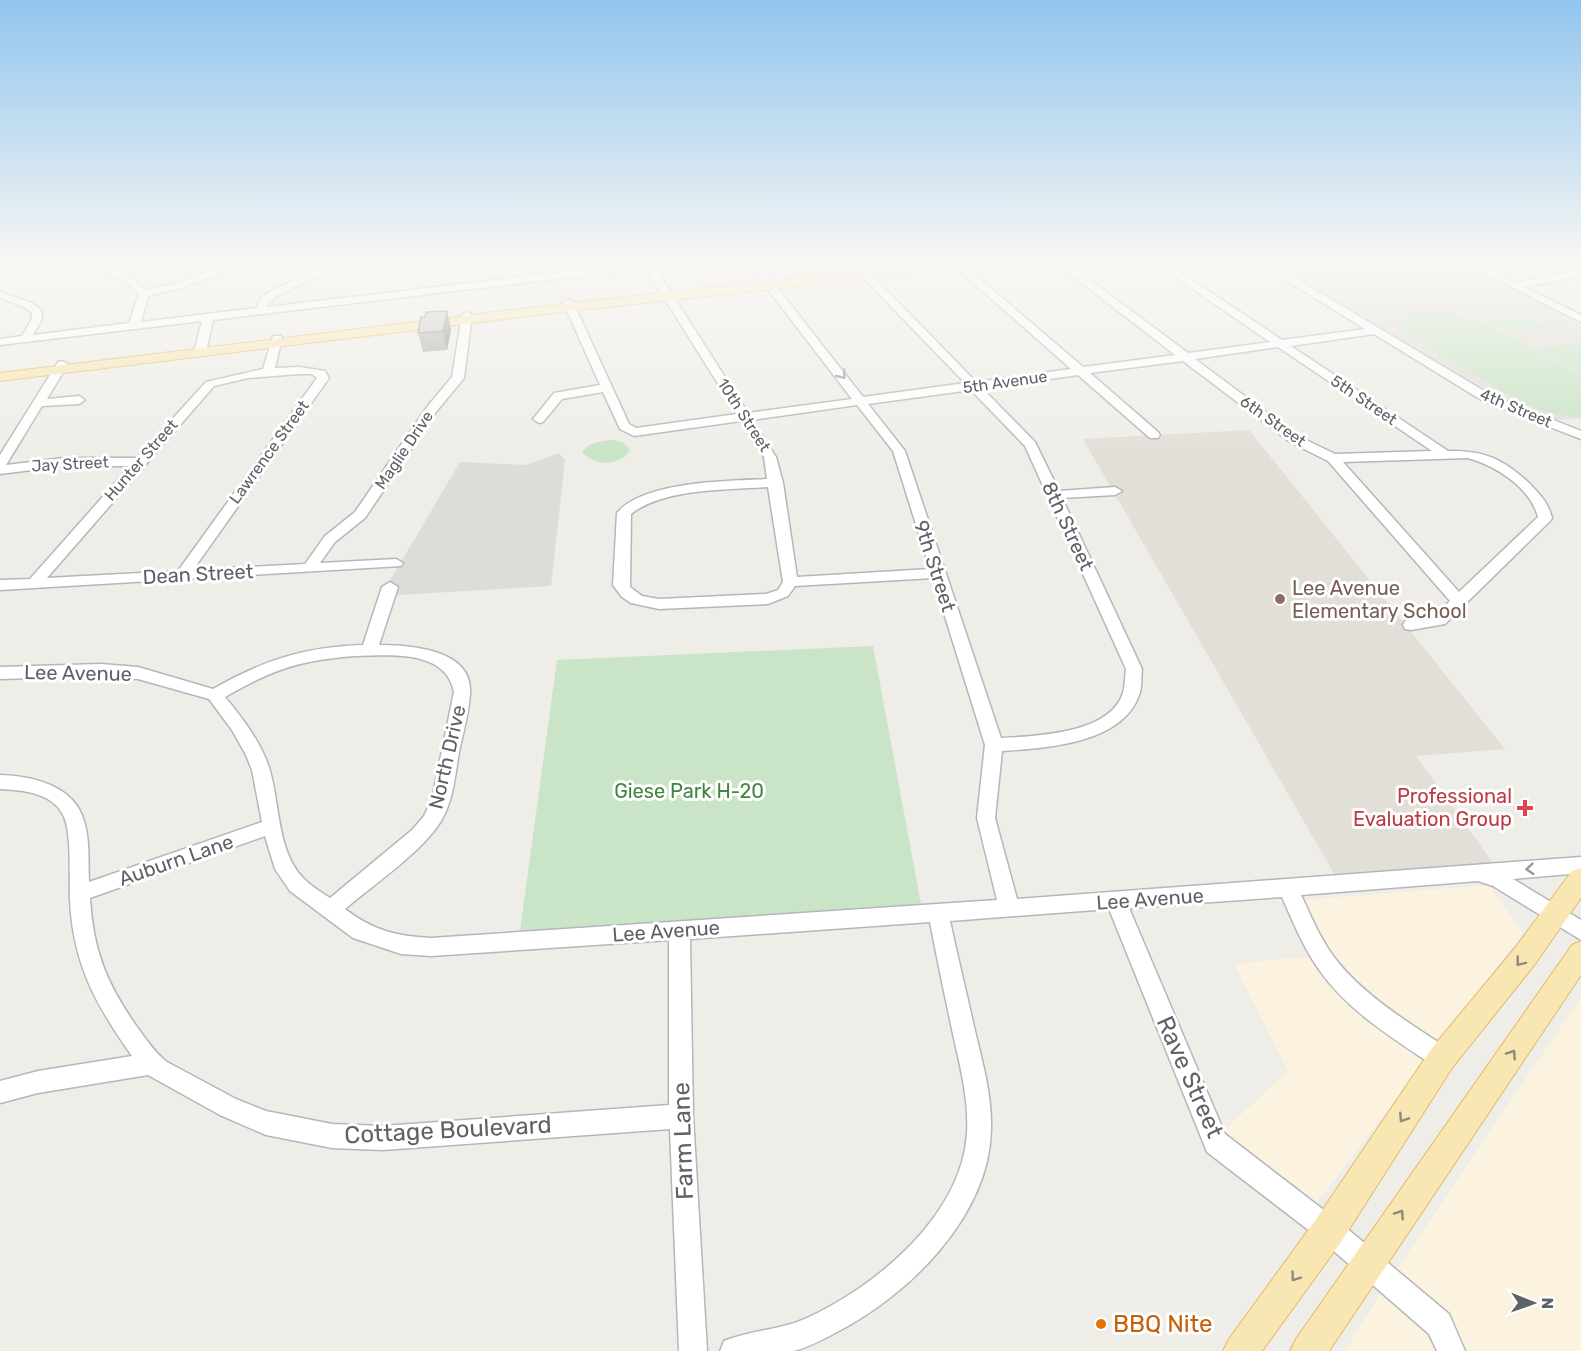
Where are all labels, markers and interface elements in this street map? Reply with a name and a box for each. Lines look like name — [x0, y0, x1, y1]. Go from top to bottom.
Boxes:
street label: 5th Avenue — [962, 367, 1048, 397]
one-way arrow — [834, 368, 845, 379]
street label: 5th Street — [1327, 371, 1401, 429]
street label: 10th Street — [713, 375, 775, 455]
street label: 4th Street — [1477, 384, 1555, 432]
street label: 6th Street — [1236, 391, 1310, 451]
street label: Lawrence Street — [225, 397, 313, 507]
street label: Maglie Drive — [371, 407, 437, 493]
street label: Hunter Street — [100, 415, 182, 505]
street label: Jay Street — [31, 452, 109, 476]
street label: 8th Street — [1037, 478, 1099, 574]
street label: 9th Street — [909, 517, 961, 615]
street label: Dean Street — [142, 559, 254, 589]
place label: Lee Avenue Elementary School — [1292, 576, 1467, 623]
marker: Lee Avenue Elementary School — [1273, 592, 1287, 606]
street label: Lee Avenue — [24, 660, 132, 686]
street label: North Drive — [423, 703, 471, 811]
park label: Giese Park H-20 — [614, 779, 764, 803]
place label: Professional Evaluation Group — [1353, 784, 1512, 831]
marker: Professional Evaluation Group — [1516, 799, 1534, 817]
street label: Auburn Lane — [116, 829, 236, 891]
one-way arrow — [1526, 862, 1535, 875]
street label: Lee Avenue — [1095, 883, 1205, 915]
street label: Lee Avenue — [611, 915, 721, 947]
one-way arrow — [1516, 955, 1527, 966]
street label: Rave Street — [1151, 1012, 1229, 1142]
one-way arrow — [1505, 1049, 1516, 1060]
street label: Farm Lane — [667, 1082, 699, 1200]
street label: Cottage Boulevard — [344, 1111, 552, 1149]
one-way arrow — [1399, 1111, 1410, 1122]
one-way arrow — [1393, 1209, 1404, 1220]
one-way arrow — [1291, 1270, 1302, 1281]
north arrow — [1503, 1273, 1563, 1333]
text: N — [1538, 1297, 1557, 1309]
place label: BBQ Nite — [1113, 1310, 1213, 1338]
marker: BBQ Nite — [1094, 1317, 1108, 1331]

